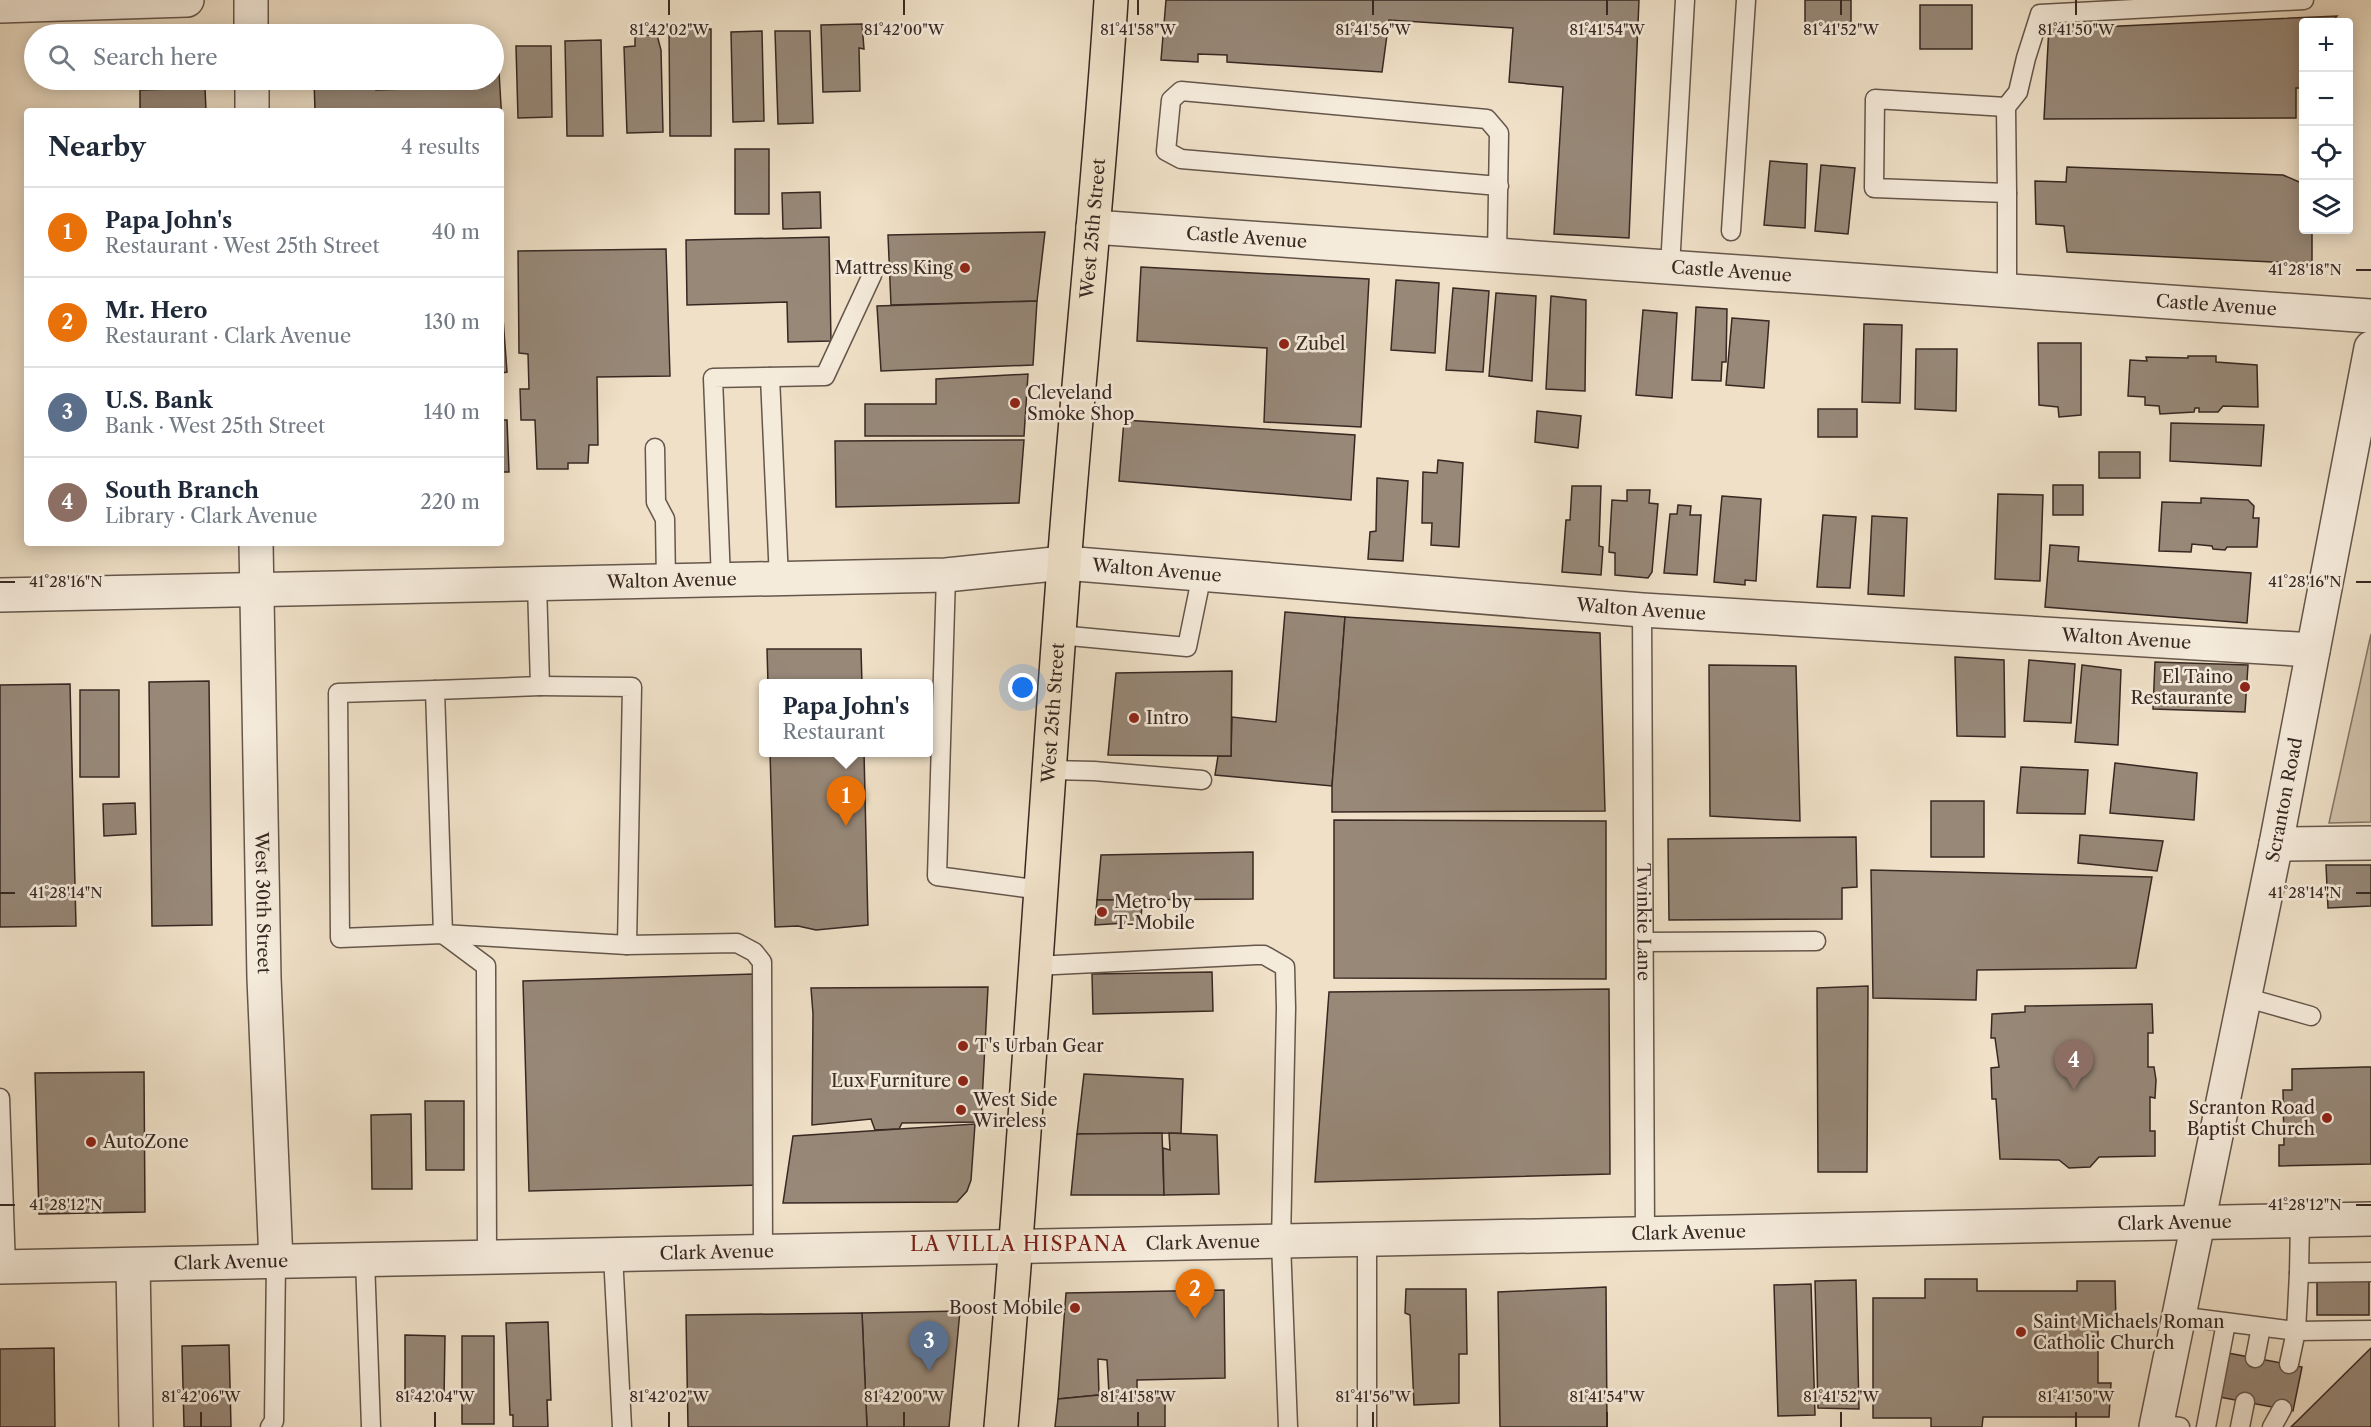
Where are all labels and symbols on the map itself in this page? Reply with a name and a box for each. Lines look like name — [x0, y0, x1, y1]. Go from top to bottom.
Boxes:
text: 81°42'02"W — [629, 20, 709, 39]
text: 81°42'00"W — [864, 20, 945, 39]
text: 81°41'58"W — [1100, 20, 1177, 39]
text: 81°41'56"W — [1335, 20, 1411, 39]
text: 81°41'54"W — [1569, 20, 1645, 39]
text: 81°41'52"W — [1803, 20, 1879, 39]
text: 81°41'50"W — [2038, 20, 2115, 39]
street label: West 25th Street — [1076, 157, 1110, 301]
street label: Castle Avenue — [1185, 223, 1308, 253]
street label: Castle Avenue — [1670, 256, 1793, 287]
place label: Mattress King — [835, 257, 954, 279]
text: 41°28'18"N — [2268, 260, 2342, 279]
marker: Mattress King — [958, 261, 972, 275]
street label: Castle Avenue — [2155, 290, 2277, 320]
place label: Zubel — [1296, 333, 1345, 355]
marker: Zubel — [1277, 337, 1291, 351]
place label: Cleveland Smoke Shop — [1027, 382, 1134, 425]
marker: Cleveland Smoke Shop — [1008, 396, 1022, 410]
street label: Walton Avenue — [1090, 554, 1222, 587]
street label: Walton Avenue — [606, 568, 737, 593]
text: 41°28'16"N — [29, 572, 103, 591]
text: 41°28'16"N — [2268, 572, 2342, 591]
street label: Walton Avenue — [1575, 594, 1707, 625]
street label: Walton Avenue — [2060, 624, 2192, 654]
street label: West 25th Street — [1037, 641, 1069, 785]
place label: El Taino Restaurante — [2130, 666, 2233, 709]
your location — [1008, 673, 1037, 702]
marker: El Taino Restaurante — [2238, 680, 2252, 694]
place label: Intro — [1146, 707, 1189, 729]
marker: Intro — [1127, 711, 1141, 725]
street label: Scranton Road — [2261, 736, 2307, 864]
pin: 1 — [826, 776, 866, 826]
street label: West 30th Street — [250, 831, 275, 975]
street label: Twinkie Lane — [1632, 863, 1655, 981]
text: 41°28'14"N — [29, 883, 103, 902]
text: 41°28'14"N — [2268, 883, 2342, 902]
place label: Metro by T-Mobile — [1114, 891, 1195, 934]
marker: Metro by T-Mobile — [1095, 905, 1109, 919]
place label: T's Urban Gear — [975, 1035, 1104, 1057]
marker: T's Urban Gear — [956, 1039, 970, 1053]
pin: 4 — [2054, 1040, 2094, 1090]
place label: Lux Furniture — [831, 1070, 951, 1092]
marker: Lux Furniture — [956, 1074, 970, 1088]
place label: West Side Wireless — [972, 1089, 1057, 1132]
place label: Scranton Road Baptist Church — [2187, 1097, 2315, 1140]
marker: West Side Wireless — [954, 1103, 968, 1117]
marker: Scranton Road Baptist Church — [2320, 1111, 2334, 1125]
place label: AutoZone — [102, 1131, 189, 1153]
marker: AutoZone — [84, 1135, 98, 1149]
text: 41°28'12"N — [29, 1195, 103, 1214]
text: 41°28'12"N — [2268, 1195, 2342, 1214]
street label: Clark Avenue — [2117, 1211, 2232, 1235]
street label: Clark Avenue — [1631, 1221, 1746, 1245]
street label: Clark Avenue — [1145, 1230, 1260, 1255]
district label: LA VILLA HISPANA — [910, 1232, 1128, 1256]
street label: Clark Avenue — [659, 1240, 774, 1265]
street label: Clark Avenue — [173, 1250, 288, 1274]
pin: 2 — [1176, 1270, 1214, 1319]
place label: Boost Mobile — [949, 1297, 1063, 1319]
marker: Boost Mobile — [1068, 1301, 1082, 1315]
place label: Saint Michaels Roman Catholic Church — [2033, 1311, 2225, 1354]
pin: 3 — [910, 1322, 948, 1371]
marker: Saint Michaels Roman Catholic Church — [2014, 1325, 2028, 1339]
text: 81°42'06"W — [161, 1387, 241, 1406]
text: 81°42'04"W — [395, 1387, 475, 1406]
text: 81°42'02"W — [629, 1387, 709, 1406]
text: 81°42'00"W — [864, 1387, 945, 1406]
text: 81°41'58"W — [1100, 1387, 1177, 1406]
text: 81°41'56"W — [1335, 1387, 1411, 1406]
text: 81°41'54"W — [1569, 1387, 1645, 1406]
text: 81°41'52"W — [1803, 1387, 1879, 1406]
text: 81°41'50"W — [2038, 1387, 2115, 1406]

